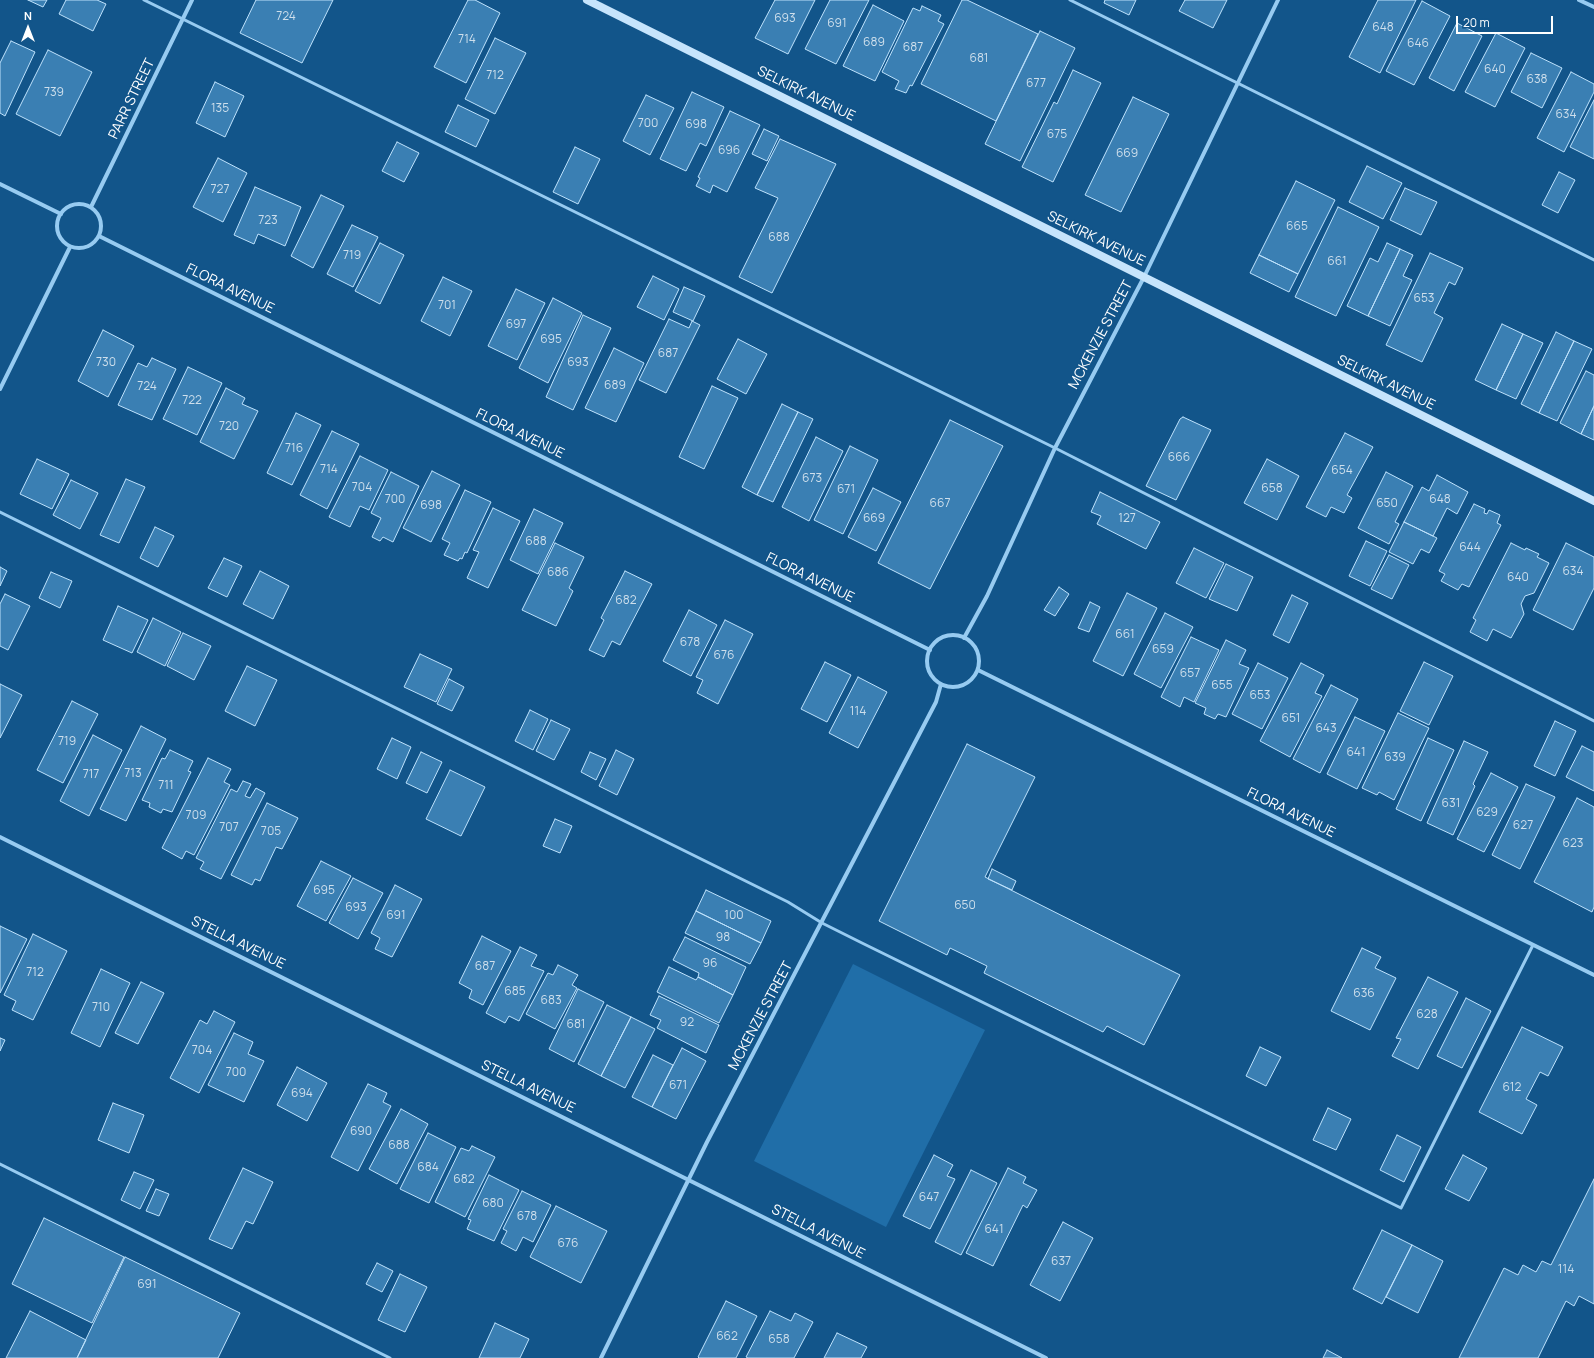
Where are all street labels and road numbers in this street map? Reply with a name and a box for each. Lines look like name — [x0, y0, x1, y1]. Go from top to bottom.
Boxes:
street label: PARR STREET — [105, 56, 159, 142]
street label: SELKIRK AVENUE — [754, 63, 858, 125]
street label: SELKIRK AVENUE — [1044, 208, 1148, 270]
street label: FLORA AVENUE — [183, 260, 277, 318]
street label: MCKENZIE STREET — [1065, 278, 1137, 392]
street label: SELKIRK AVENUE — [1334, 352, 1438, 414]
street label: FLORA AVENUE — [473, 405, 567, 463]
street label: FLORA AVENUE — [763, 549, 857, 607]
street label: FLORA AVENUE — [1244, 784, 1338, 842]
street label: STELLA AVENUE — [188, 913, 288, 973]
street label: MCKENZIE STREET — [725, 959, 797, 1073]
street label: STELLA AVENUE — [478, 1057, 578, 1117]
street label: STELLA AVENUE — [768, 1201, 868, 1263]

